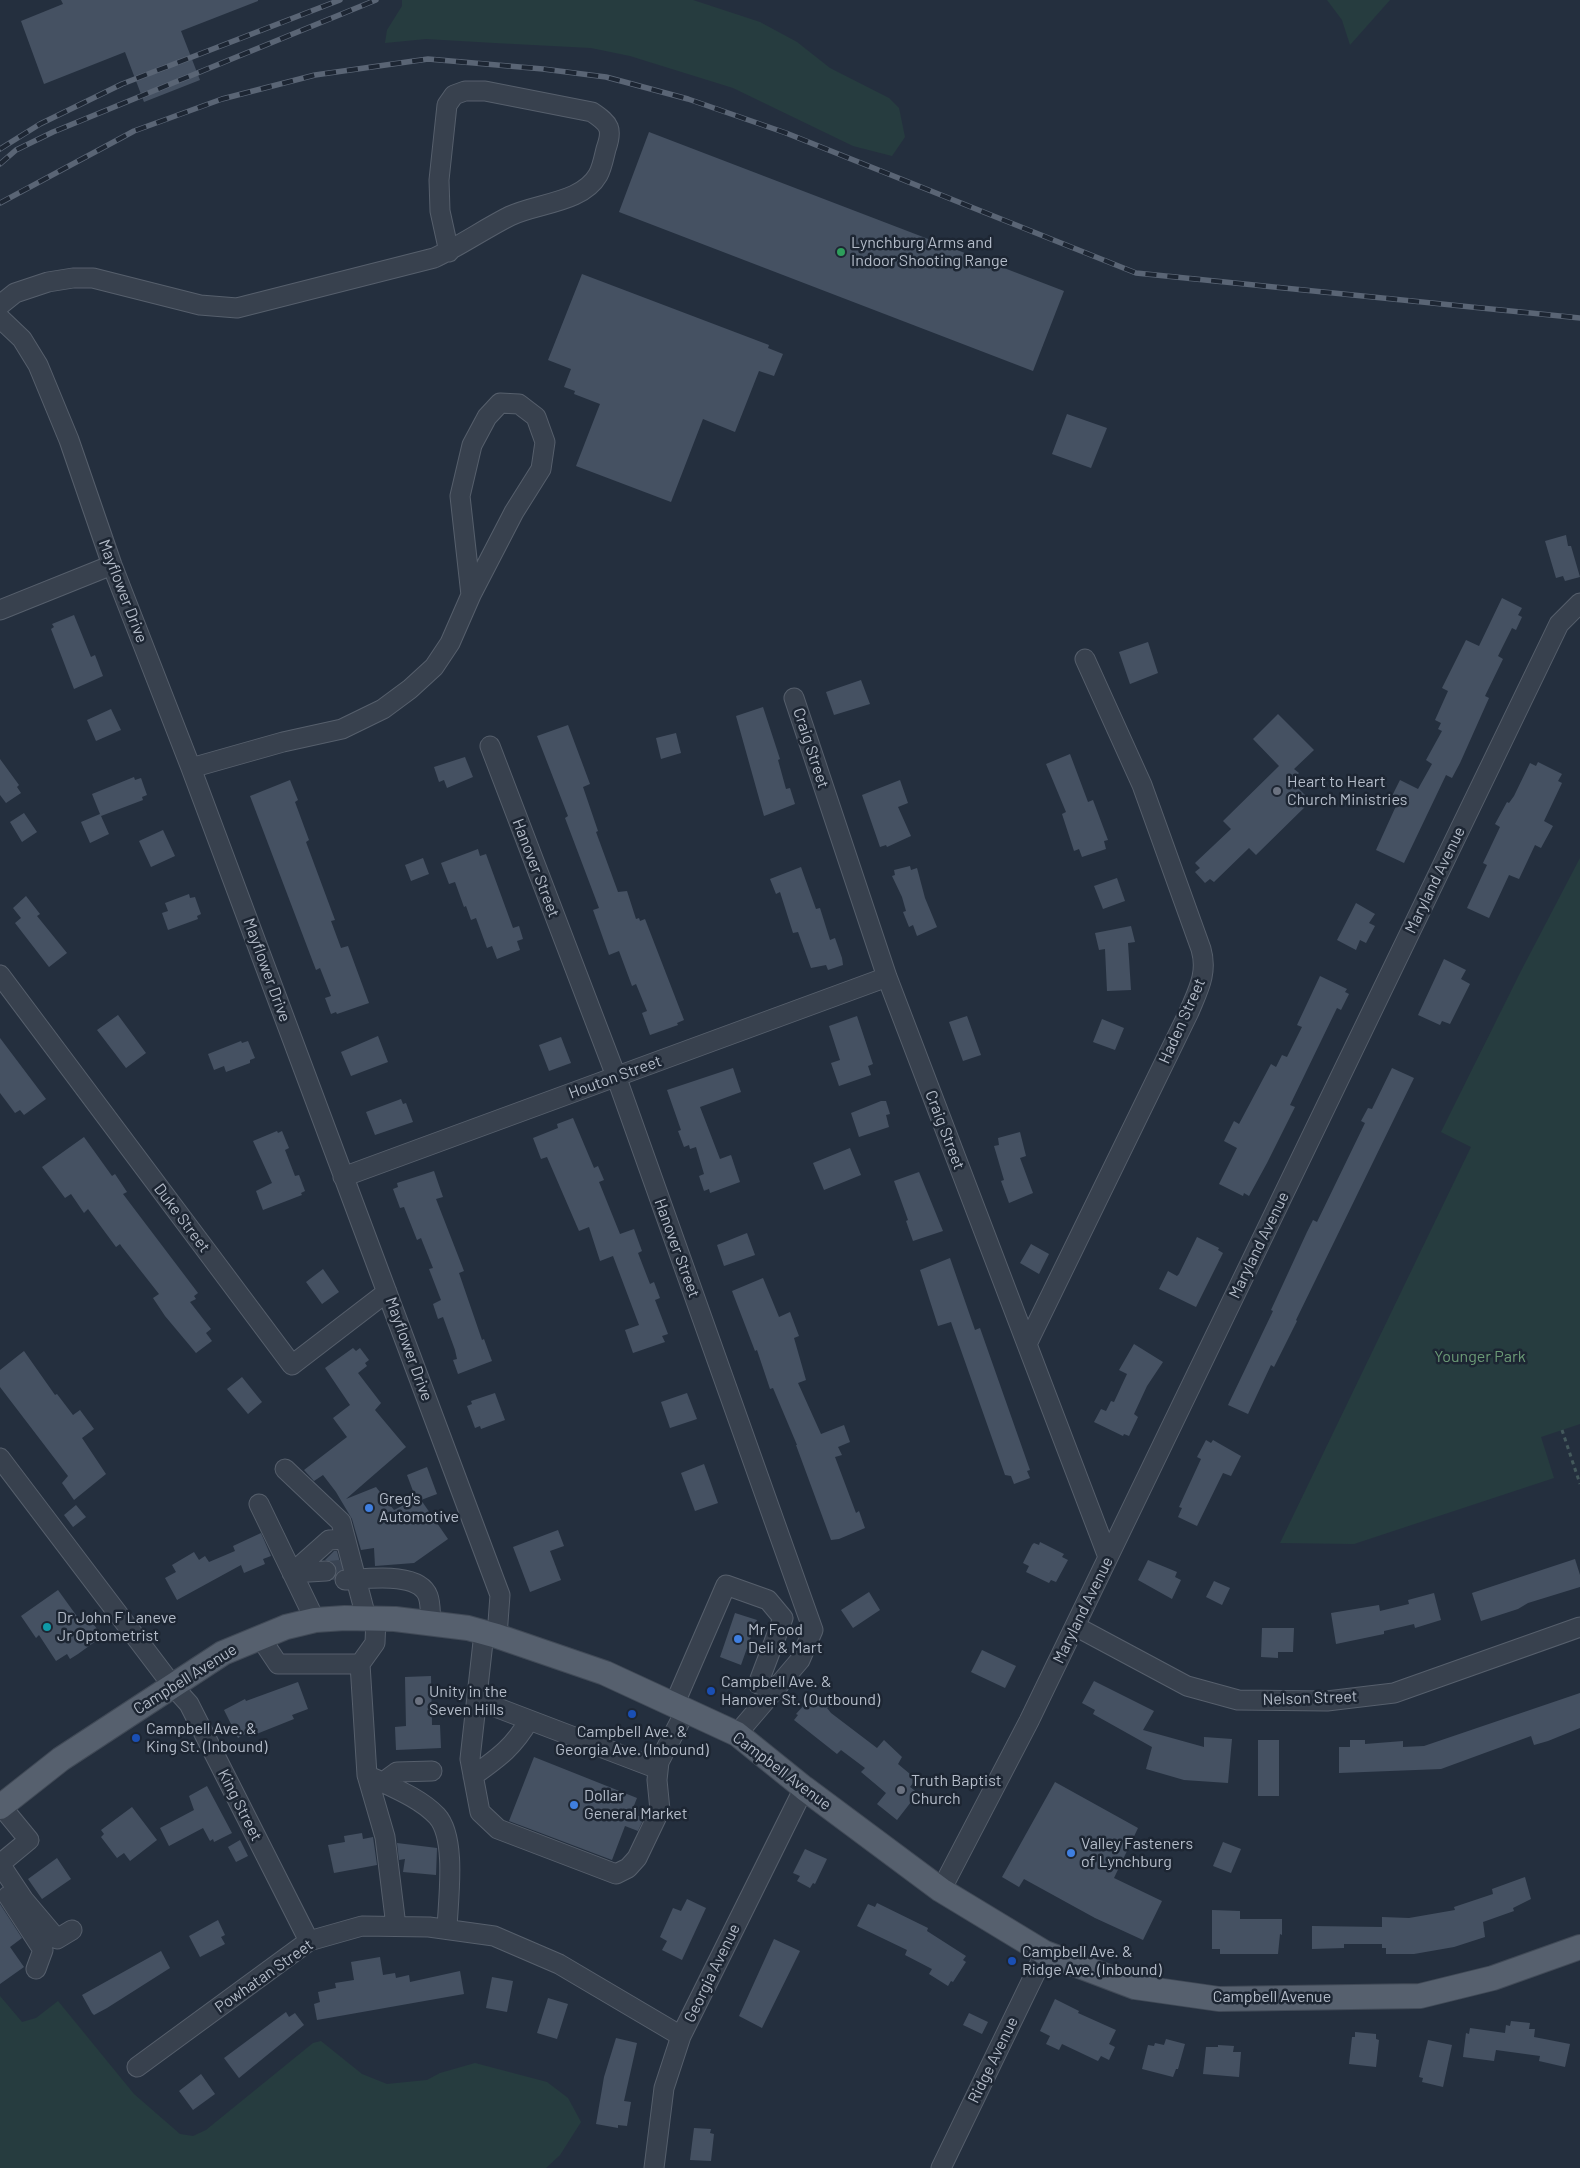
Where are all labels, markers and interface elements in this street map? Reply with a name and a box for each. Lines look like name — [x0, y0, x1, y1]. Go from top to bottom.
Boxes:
place label: Lynchburg Arms and Indoor Shooting Range — [851, 233, 1008, 271]
marker: Lynchburg Arms and Indoor Shooting Range — [835, 246, 847, 258]
street label: Mayflower Drive — [94, 537, 152, 645]
street label: Craig Street — [789, 705, 833, 791]
place label: Heart to Heart Church Ministries — [1287, 772, 1408, 810]
marker: Heart to Heart Church Ministries — [1271, 785, 1283, 797]
street label: Hanover Street — [508, 816, 564, 920]
street label: Maryland Avenue — [1401, 823, 1469, 937]
street label: Mayflower Drive — [239, 915, 295, 1025]
street label: Haden Street — [1155, 975, 1209, 1067]
street label: Houton Street — [566, 1051, 664, 1103]
street label: Craig Street — [921, 1088, 969, 1172]
street label: Duke Street — [150, 1180, 214, 1256]
street label: Maryland Avenue — [1225, 1188, 1293, 1302]
street label: Hanover Street — [650, 1196, 704, 1300]
street label: Mayflower Drive — [381, 1294, 437, 1404]
park label: Younger Park — [1434, 1347, 1526, 1367]
place label: Greg's Automotive — [379, 1489, 459, 1527]
marker: Greg's Automotive — [363, 1502, 375, 1514]
street label: Maryland Avenue — [1049, 1553, 1117, 1667]
place label: Dr John F Laneve Jr Optometrist — [57, 1608, 177, 1646]
place label: Mr Food Deli & Mart — [748, 1620, 823, 1658]
marker: Dr John F Laneve Jr Optometrist — [41, 1621, 53, 1633]
marker: Mr Food Deli & Mart — [732, 1633, 744, 1645]
street label: Campbell Avenue — [130, 1639, 240, 1719]
place label: Campbell Ave. & Hanover St. (Outbound) — [721, 1672, 880, 1710]
place label: Unity in the Seven Hills — [429, 1682, 507, 1720]
marker: Campbell Ave. & Hanover St. (Outbound) — [705, 1685, 717, 1697]
street label: Nelson Street — [1262, 1687, 1358, 1709]
marker: Unity in the Seven Hills — [413, 1695, 425, 1707]
marker: Campbell Ave. & Georgia Ave. (Inbound) — [626, 1708, 638, 1720]
place label: Campbell Ave. & King St. (Inbound) — [146, 1719, 267, 1757]
place label: Campbell Ave. & Georgia Ave. (Inbound) — [555, 1722, 709, 1760]
street label: Campbell Avenue — [729, 1728, 835, 1814]
marker: Campbell Ave. & King St. (Inbound) — [130, 1732, 142, 1744]
street label: King Street — [214, 1766, 266, 1844]
place label: Truth Baptist Church — [911, 1771, 1002, 1809]
marker: Truth Baptist Church — [895, 1784, 907, 1796]
place label: Dollar General Market — [584, 1786, 688, 1824]
marker: Dollar General Market — [568, 1799, 580, 1811]
place label: Valley Fasteners of Lynchburg — [1081, 1834, 1193, 1872]
marker: Valley Fasteners of Lynchburg — [1065, 1847, 1077, 1859]
street label: Georgia Avenue — [680, 1920, 744, 2026]
street label: Powhatan Street — [211, 1935, 317, 2017]
place label: Campbell Ave. & Ridge Ave. (Inbound) — [1022, 1942, 1162, 1980]
marker: Campbell Ave. & Ridge Ave. (Inbound) — [1006, 1955, 1018, 1967]
street label: Campbell Avenue — [1213, 1987, 1331, 2007]
street label: Ridge Avenue — [964, 2014, 1022, 2106]

